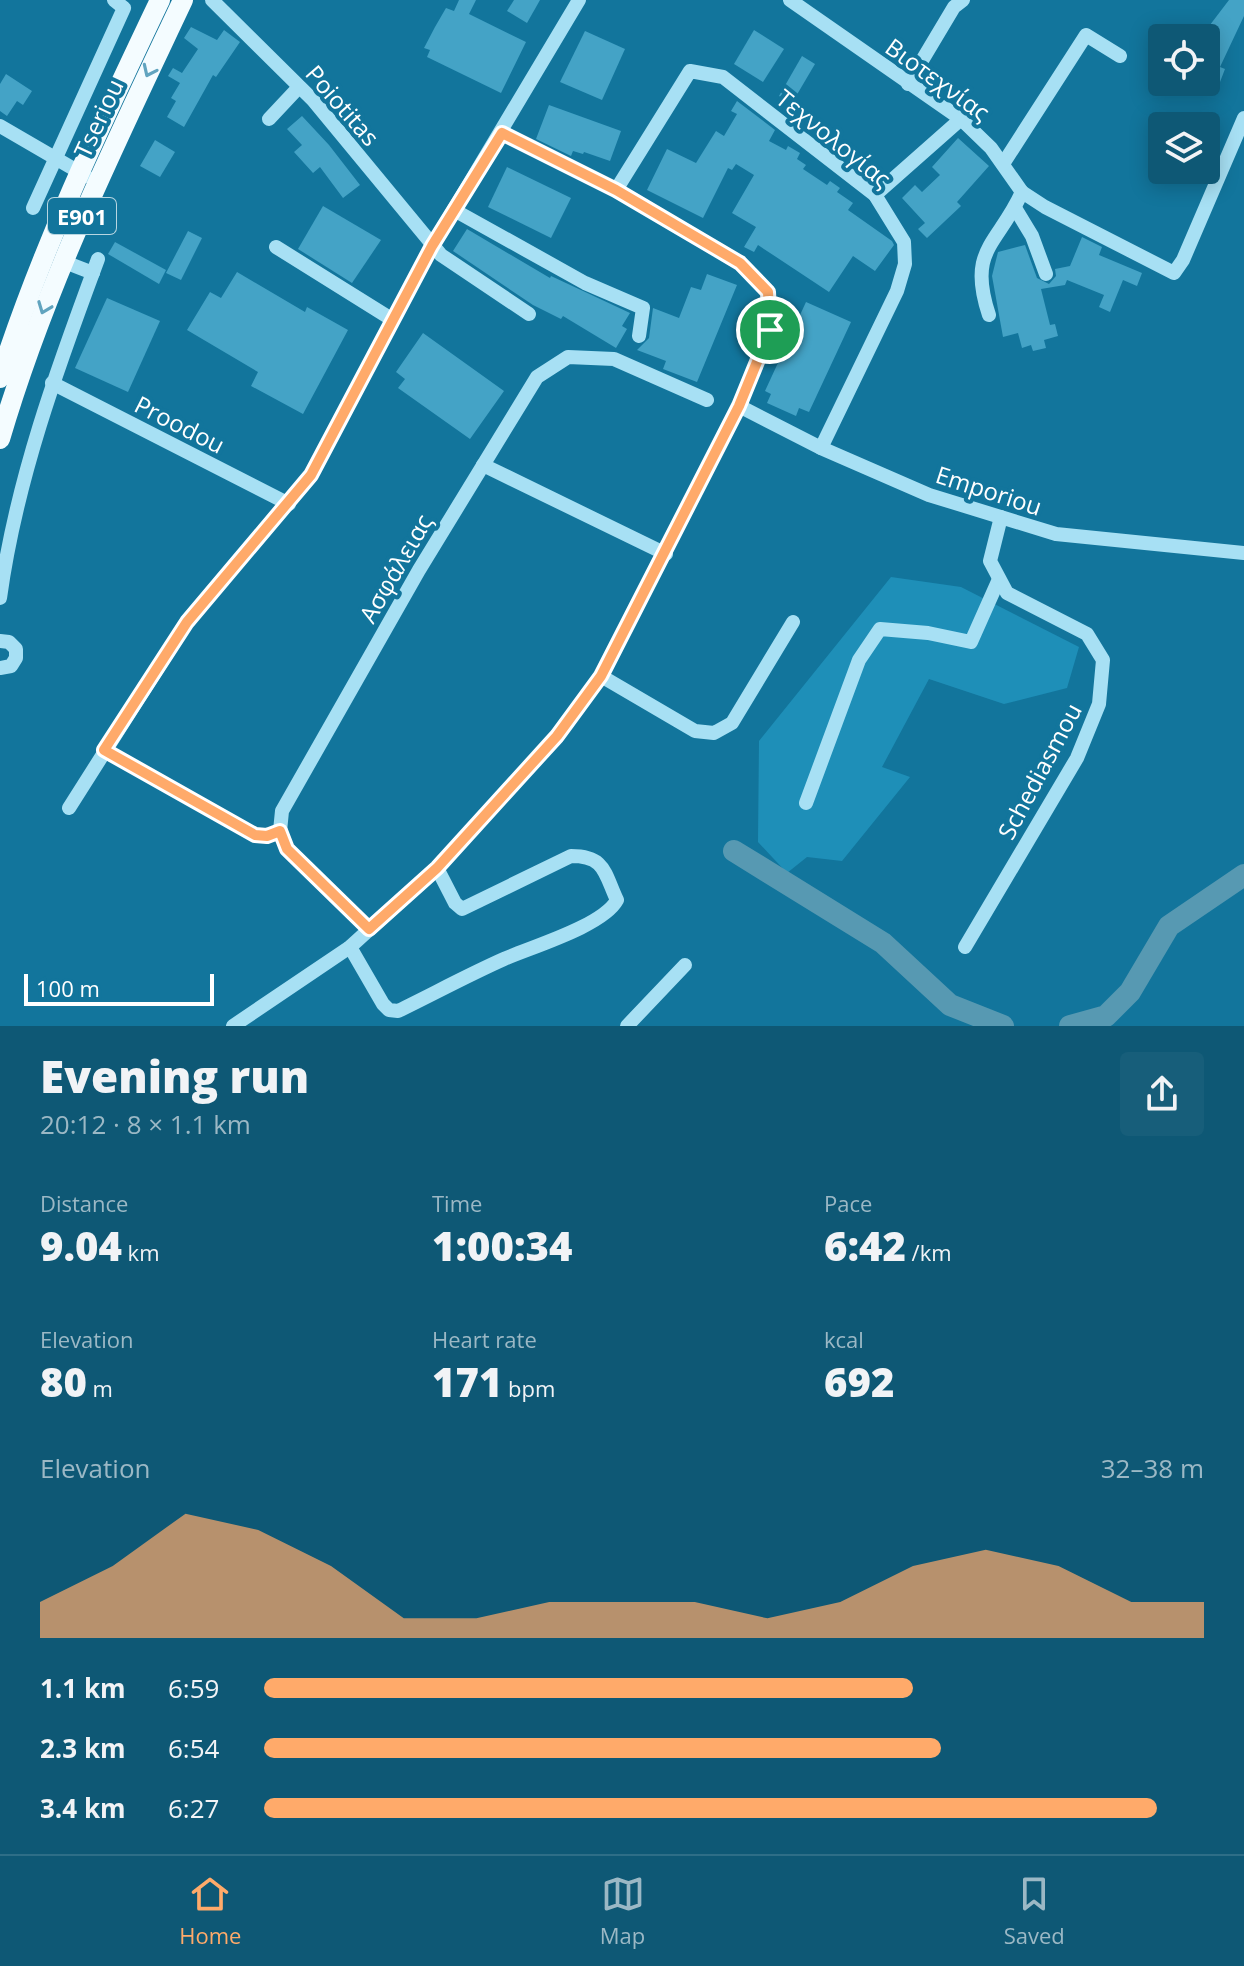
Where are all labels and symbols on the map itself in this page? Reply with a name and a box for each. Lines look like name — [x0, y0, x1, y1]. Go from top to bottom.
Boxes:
street label: Βιοτεχνίας — [879, 30, 997, 128]
street label: Poiotitas — [299, 57, 387, 153]
one-way arrow — [143, 62, 159, 77]
street label: Tseriou — [65, 73, 131, 163]
street label: Τεχνολογίας — [770, 81, 898, 195]
road number: E901 — [48, 198, 116, 234]
pin — [736, 296, 804, 364]
one-way arrow — [37, 300, 54, 314]
street label: Proodou — [129, 387, 231, 461]
street label: Emporiou — [932, 457, 1046, 523]
street label: Ασφάλειας — [351, 508, 439, 628]
street label: Schediasmou — [989, 697, 1089, 845]
scale bar — [24, 970, 214, 1006]

